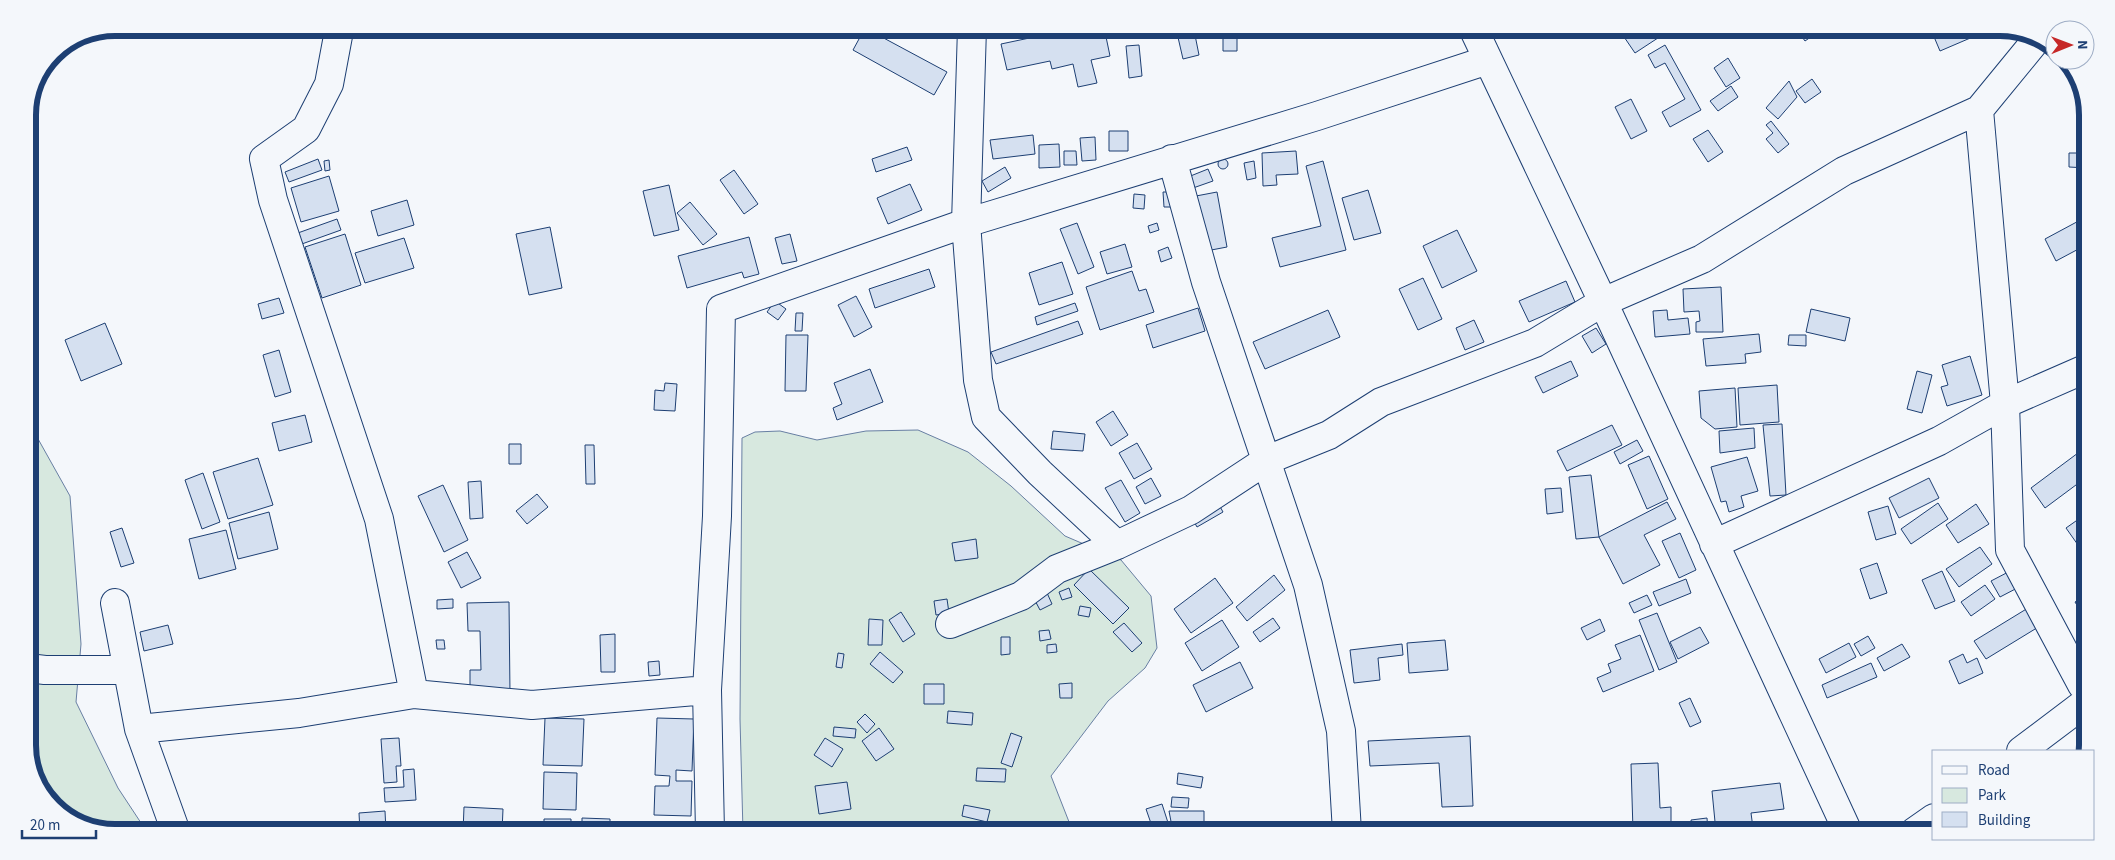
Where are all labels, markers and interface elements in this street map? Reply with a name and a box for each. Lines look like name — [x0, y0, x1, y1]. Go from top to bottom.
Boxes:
north arrow — [2045, 20, 2095, 70]
text: N — [2072, 40, 2092, 50]
legend — [1932, 750, 2095, 840]
text: Road — [1978, 760, 2010, 781]
text: Park — [1978, 785, 2007, 806]
scale bar — [22, 808, 96, 840]
text: Building — [1978, 810, 2031, 831]
text: 20 m — [30, 815, 60, 836]

